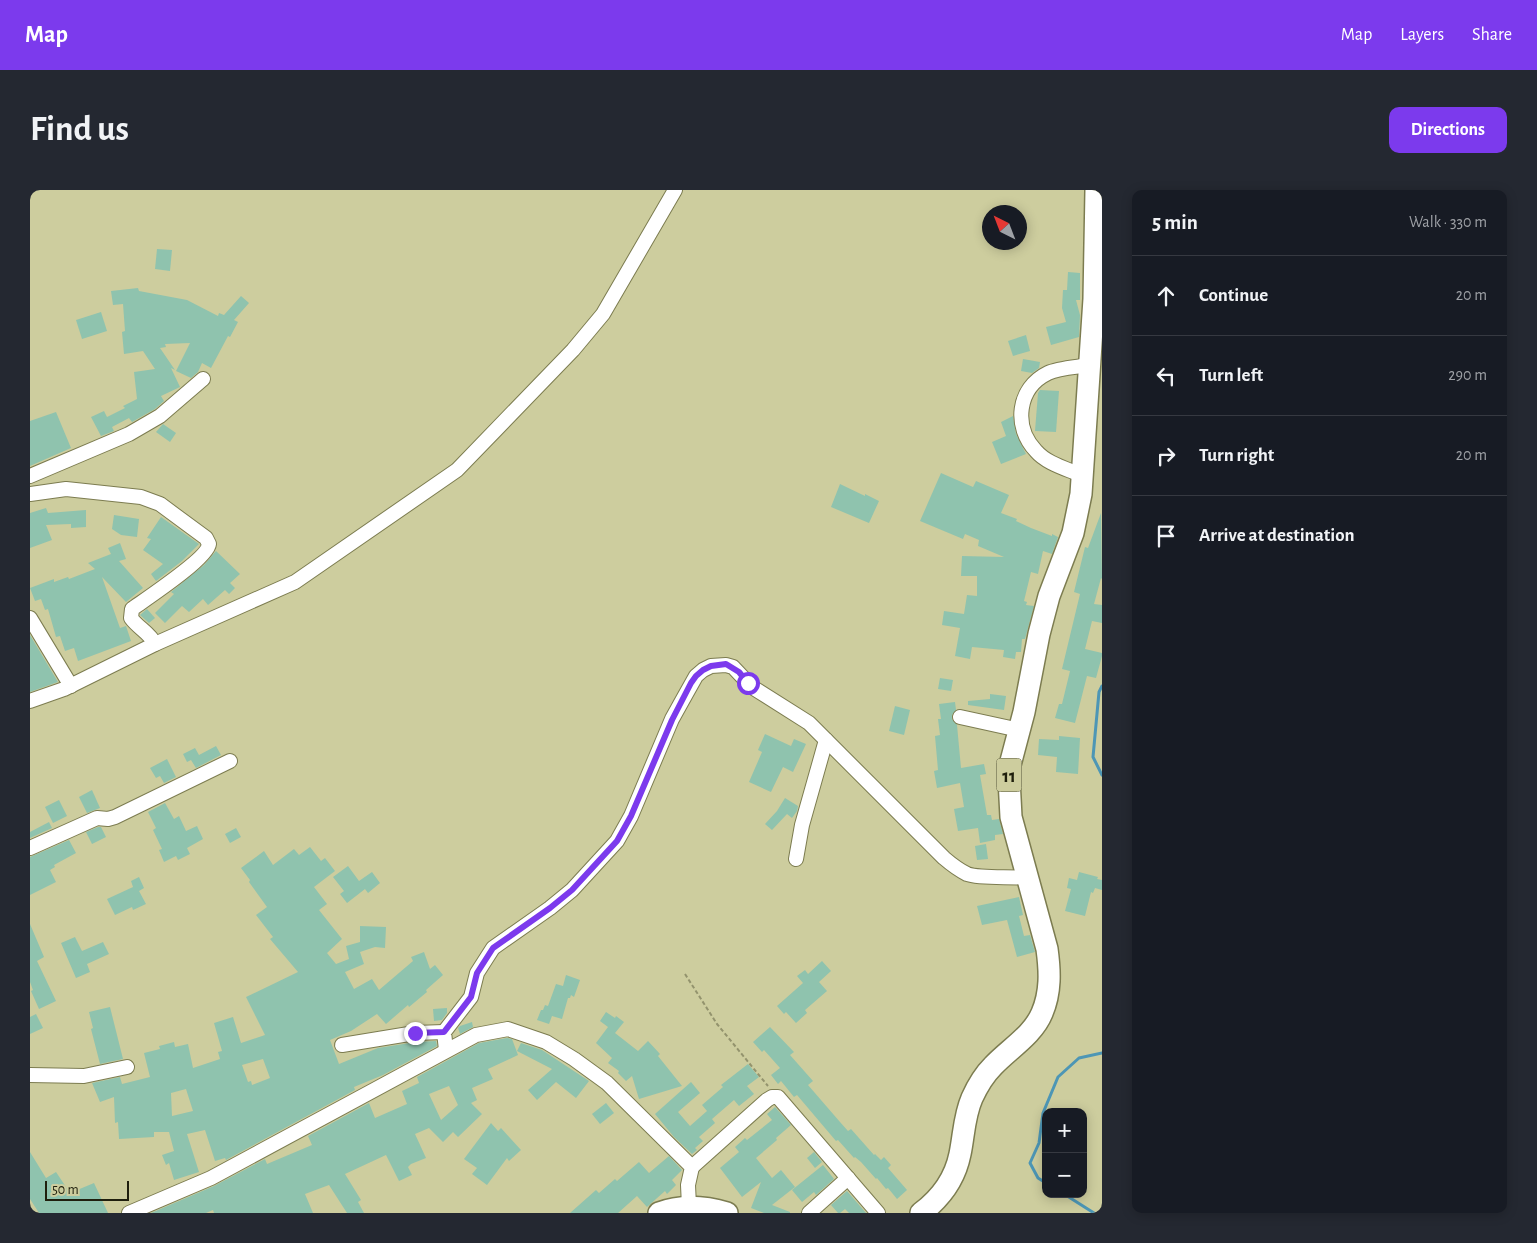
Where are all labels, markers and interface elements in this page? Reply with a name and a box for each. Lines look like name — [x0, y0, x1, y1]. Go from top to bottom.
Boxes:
text: Map — [25, 23, 68, 47]
text: Map — [1341, 26, 1372, 44]
text: Layers — [1400, 26, 1444, 44]
text: Share — [1472, 26, 1512, 44]
button: Directions — [1389, 107, 1507, 153]
text: Find us — [30, 112, 129, 147]
north arrow — [982, 205, 1027, 250]
text: 5 min — [1152, 212, 1198, 233]
text: Walk · 330 m — [1409, 214, 1487, 230]
icon: ahead — [1152, 282, 1180, 310]
text: Continue — [1199, 286, 1268, 305]
text: 20 m — [1456, 287, 1487, 303]
icon: left — [1152, 362, 1180, 390]
text: Turn left — [1199, 366, 1263, 385]
text: 290 m — [1448, 367, 1487, 383]
icon: right — [1152, 442, 1180, 470]
text: Turn right — [1199, 446, 1274, 465]
text: 20 m — [1456, 447, 1487, 463]
icon: arrive — [1152, 522, 1180, 550]
text: Arrive at destination — [1199, 526, 1355, 545]
route start — [737, 672, 760, 695]
road number: 11 — [996, 758, 1022, 792]
route end — [404, 1022, 427, 1045]
map controls — [1042, 1108, 1087, 1198]
button: + — [1042, 1108, 1087, 1153]
button: − — [1042, 1153, 1087, 1198]
scale bar — [45, 1178, 129, 1201]
text: 50 m — [52, 1183, 79, 1197]

